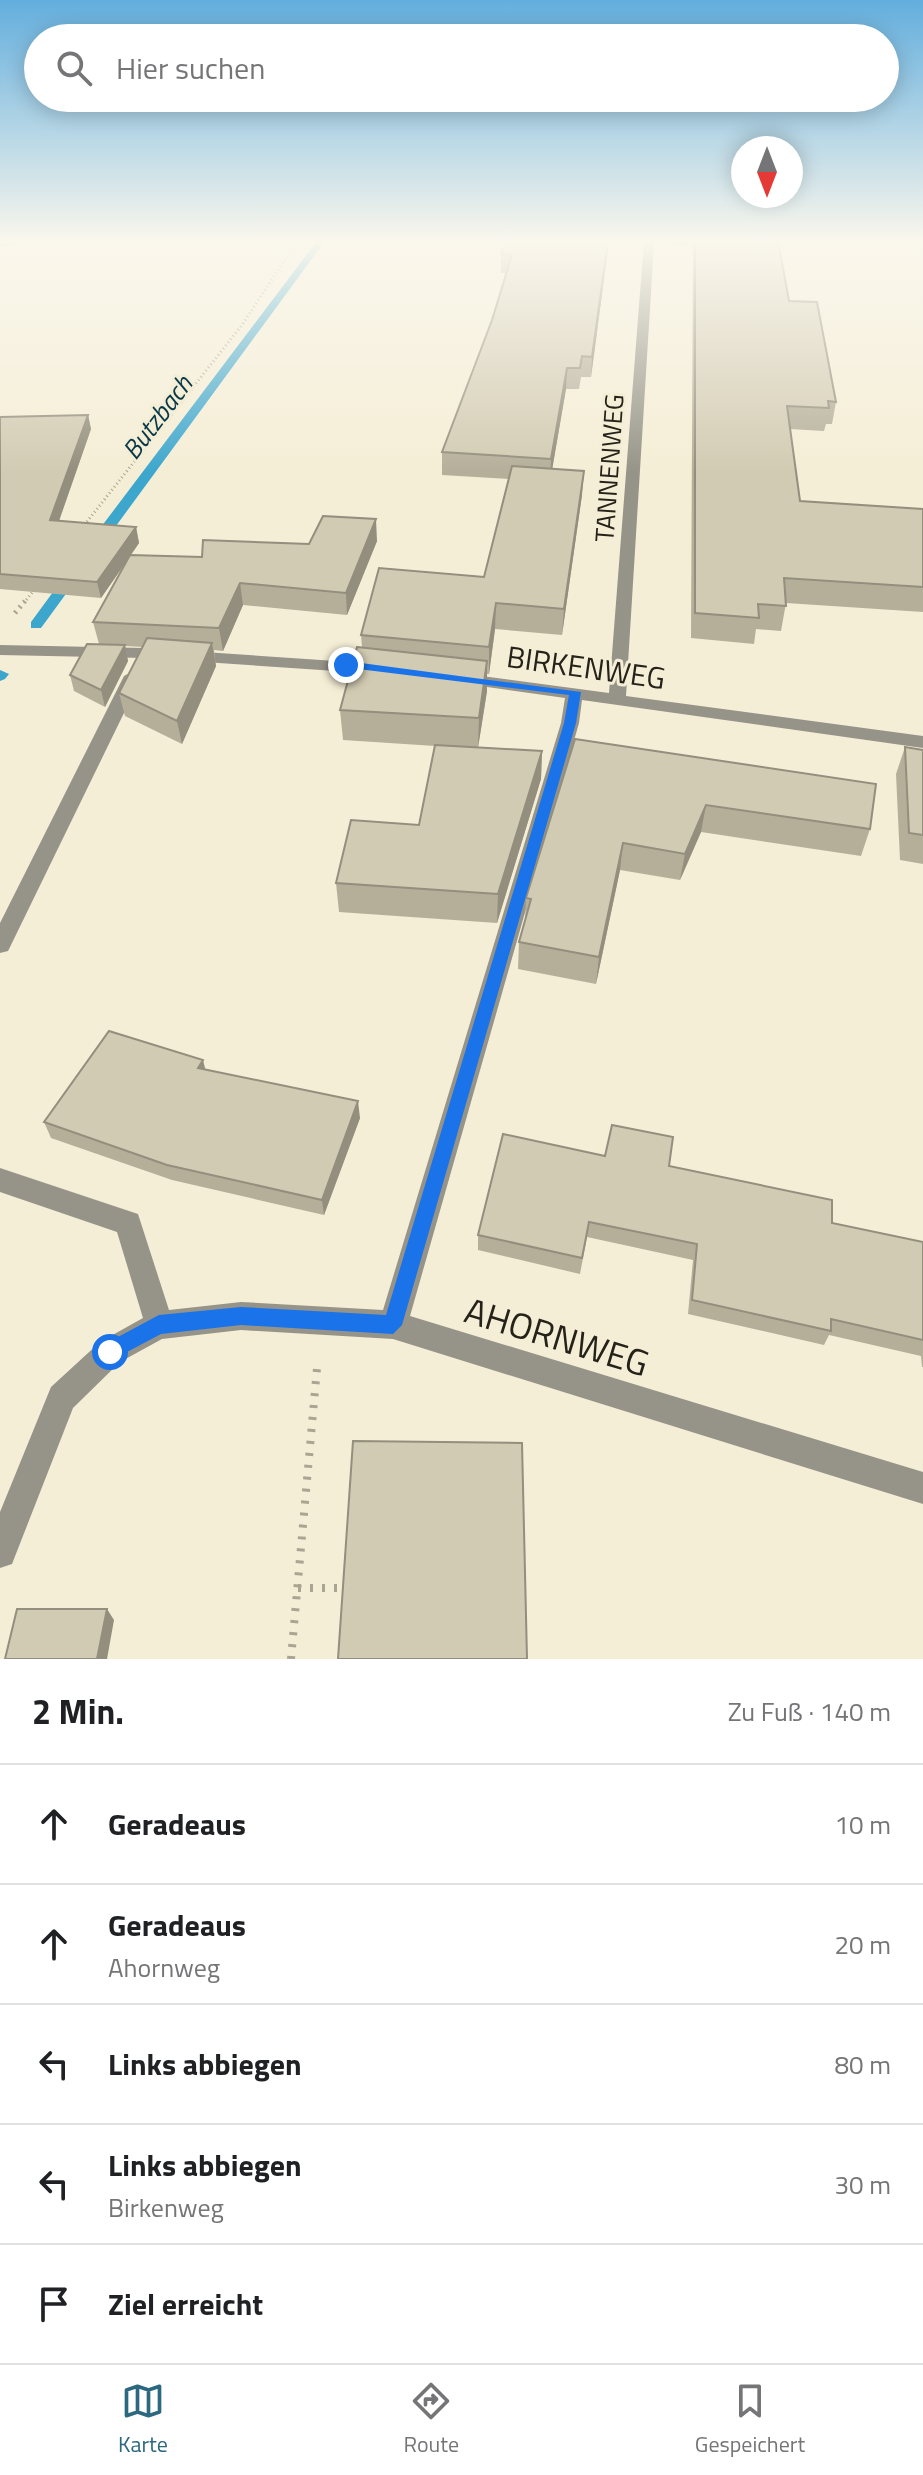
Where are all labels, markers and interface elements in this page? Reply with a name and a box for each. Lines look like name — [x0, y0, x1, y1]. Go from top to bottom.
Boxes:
search box — [24, 24, 899, 112]
text: Hier suchen — [116, 45, 265, 91]
icon: search — [52, 46, 96, 90]
north arrow — [731, 136, 803, 208]
water label: Butzbach — [112, 366, 202, 467]
street label: TANNENWEG — [584, 393, 634, 543]
street label: BIRKENWEG — [504, 633, 668, 701]
route end — [328, 647, 364, 683]
street label: AHORNWEG — [458, 1282, 656, 1390]
route start — [92, 1334, 128, 1370]
text: 2 Min. — [32, 1685, 124, 1737]
text: Zu Fuß · 140 m — [728, 1692, 891, 1731]
text: Geradeaus — [108, 1801, 246, 1847]
icon: ahead — [32, 1802, 76, 1846]
text: 10 m — [834, 1805, 891, 1844]
text: Geradeaus — [108, 1902, 246, 1948]
icon: ahead — [32, 1922, 76, 1966]
text: 20 m — [834, 1925, 891, 1964]
text: Ahornweg — [108, 1948, 220, 1987]
text: Links abbiegen — [108, 2041, 302, 2087]
icon: left — [32, 2042, 76, 2086]
text: 80 m — [834, 2045, 891, 2084]
text: Links abbiegen — [108, 2142, 302, 2188]
icon: left — [32, 2162, 76, 2206]
text: 30 m — [834, 2165, 891, 2204]
text: Birkenweg — [108, 2188, 224, 2227]
text: Ziel erreicht — [108, 2281, 263, 2327]
icon: arrive — [32, 2282, 76, 2326]
tab: Karte — [118, 2379, 168, 2461]
tab: Route — [404, 2379, 459, 2461]
tab: Gespeichert — [695, 2379, 805, 2461]

